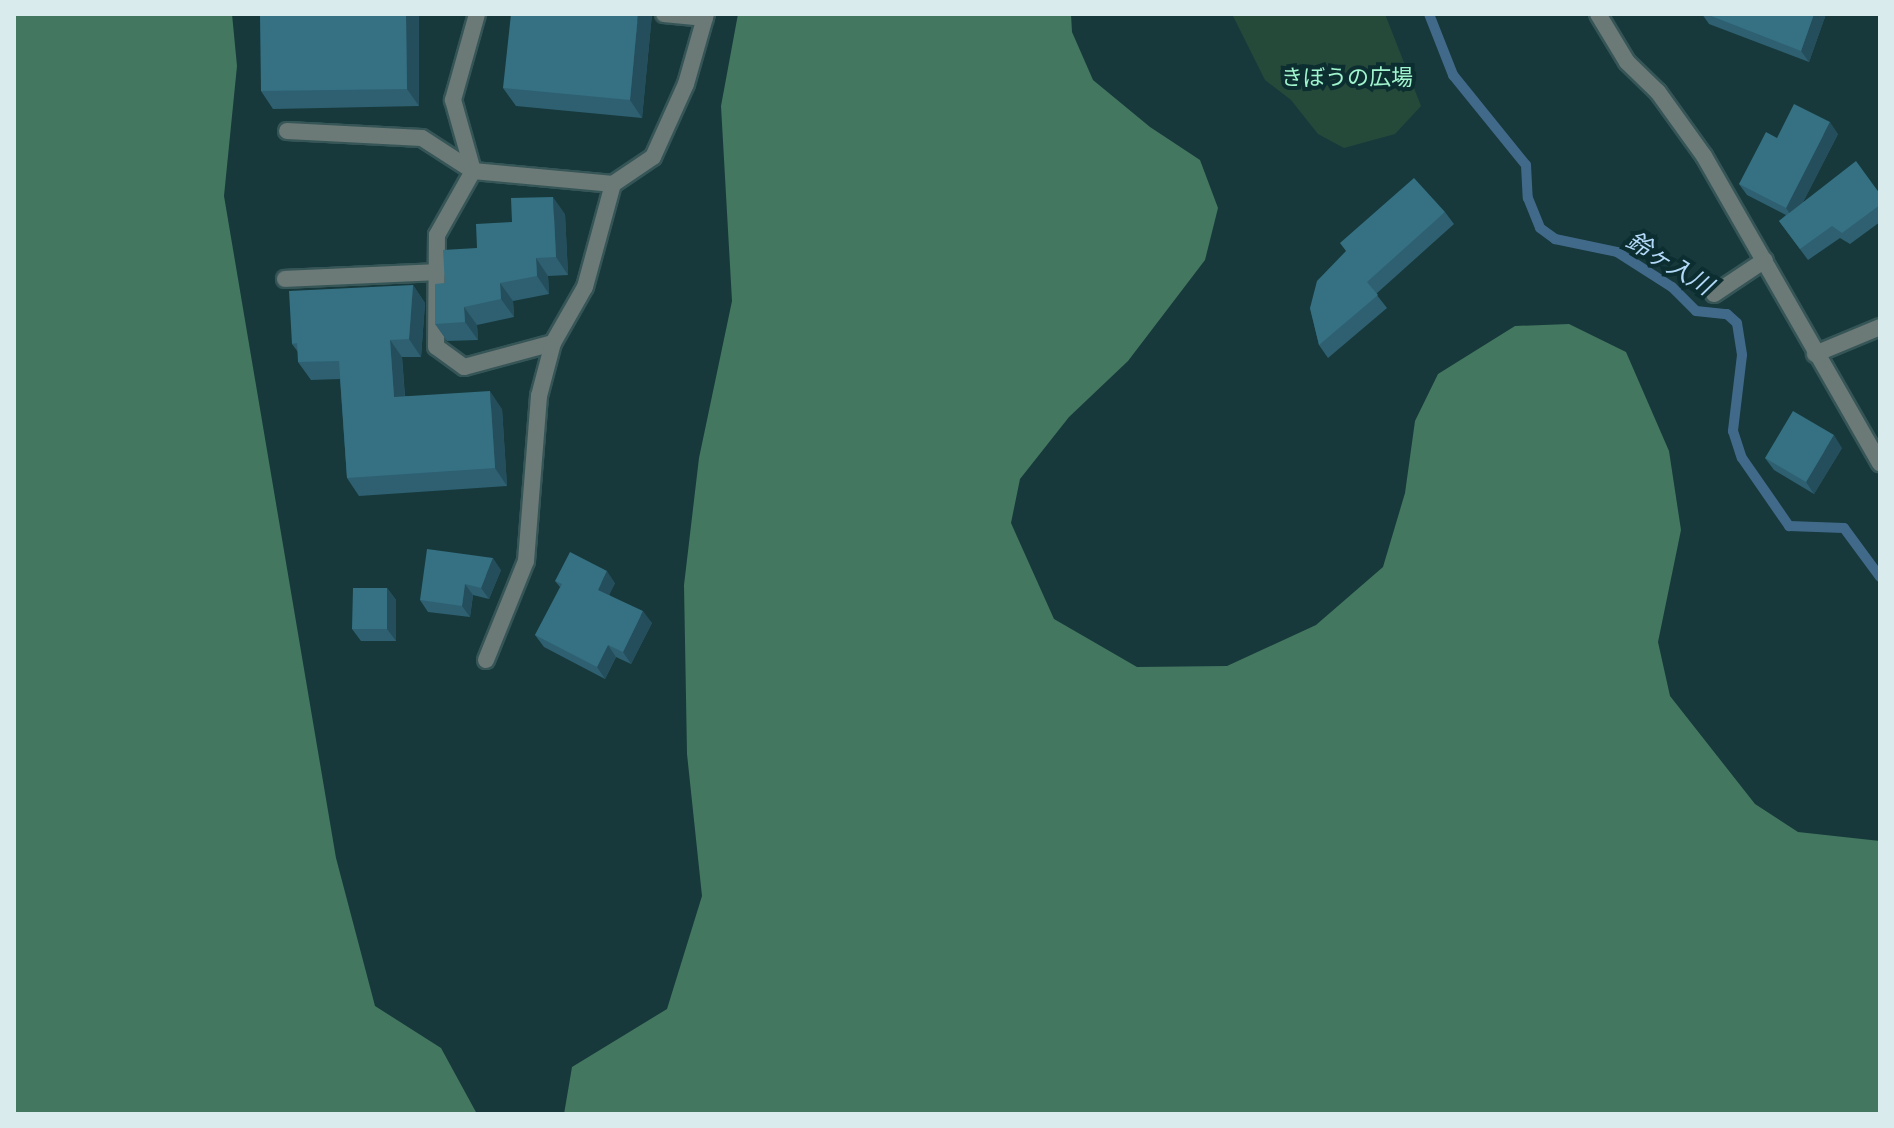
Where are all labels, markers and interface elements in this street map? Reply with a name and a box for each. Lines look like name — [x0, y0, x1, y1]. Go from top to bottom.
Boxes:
park label: きぼうの広場 — [1281, 65, 1413, 91]
water label: 鈴ヶ入川 — [1621, 226, 1717, 302]

